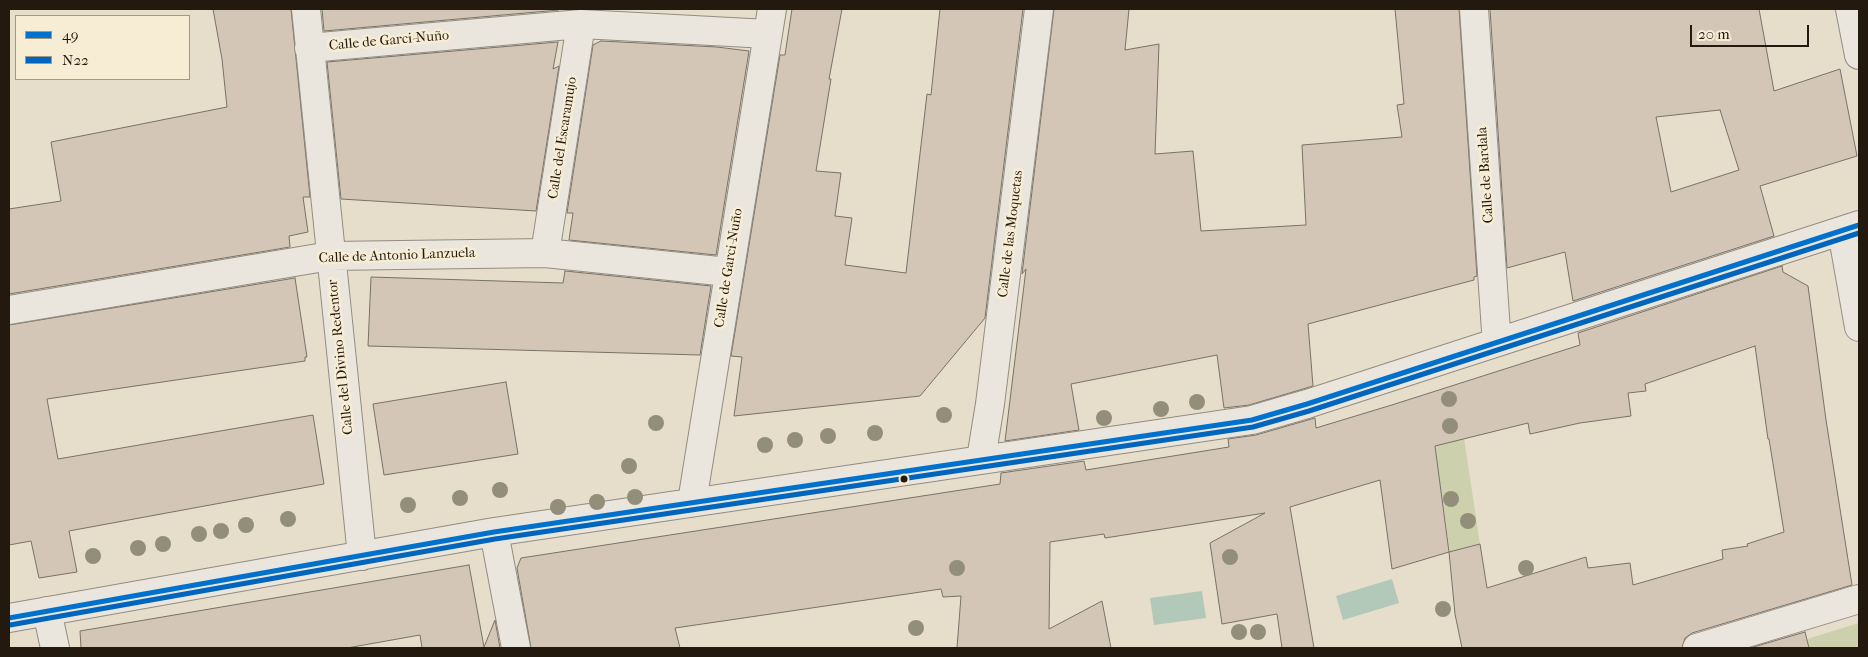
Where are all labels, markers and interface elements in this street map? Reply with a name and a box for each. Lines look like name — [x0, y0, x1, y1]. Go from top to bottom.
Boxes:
legend — [15, 15, 190, 80]
scale bar — [1693, 15, 1812, 47]
text: 20 m — [1698, 25, 1730, 43]
text: 49 — [62, 26, 79, 44]
street label: Calle de Garci-Nuño — [328, 27, 450, 55]
text: N22 — [62, 51, 89, 69]
street label: Calle del Escaramujo — [545, 76, 581, 200]
street label: Calle de Bardala — [1474, 126, 1498, 224]
street label: Calle de las Moquetas — [995, 169, 1027, 299]
street label: Calle de Garci-Nuño — [711, 207, 747, 329]
street label: Calle de Antonio Lanzuela — [318, 245, 476, 267]
street label: Calle del Divino Redentor — [324, 278, 358, 436]
unlabelled marker — [899, 474, 909, 484]

